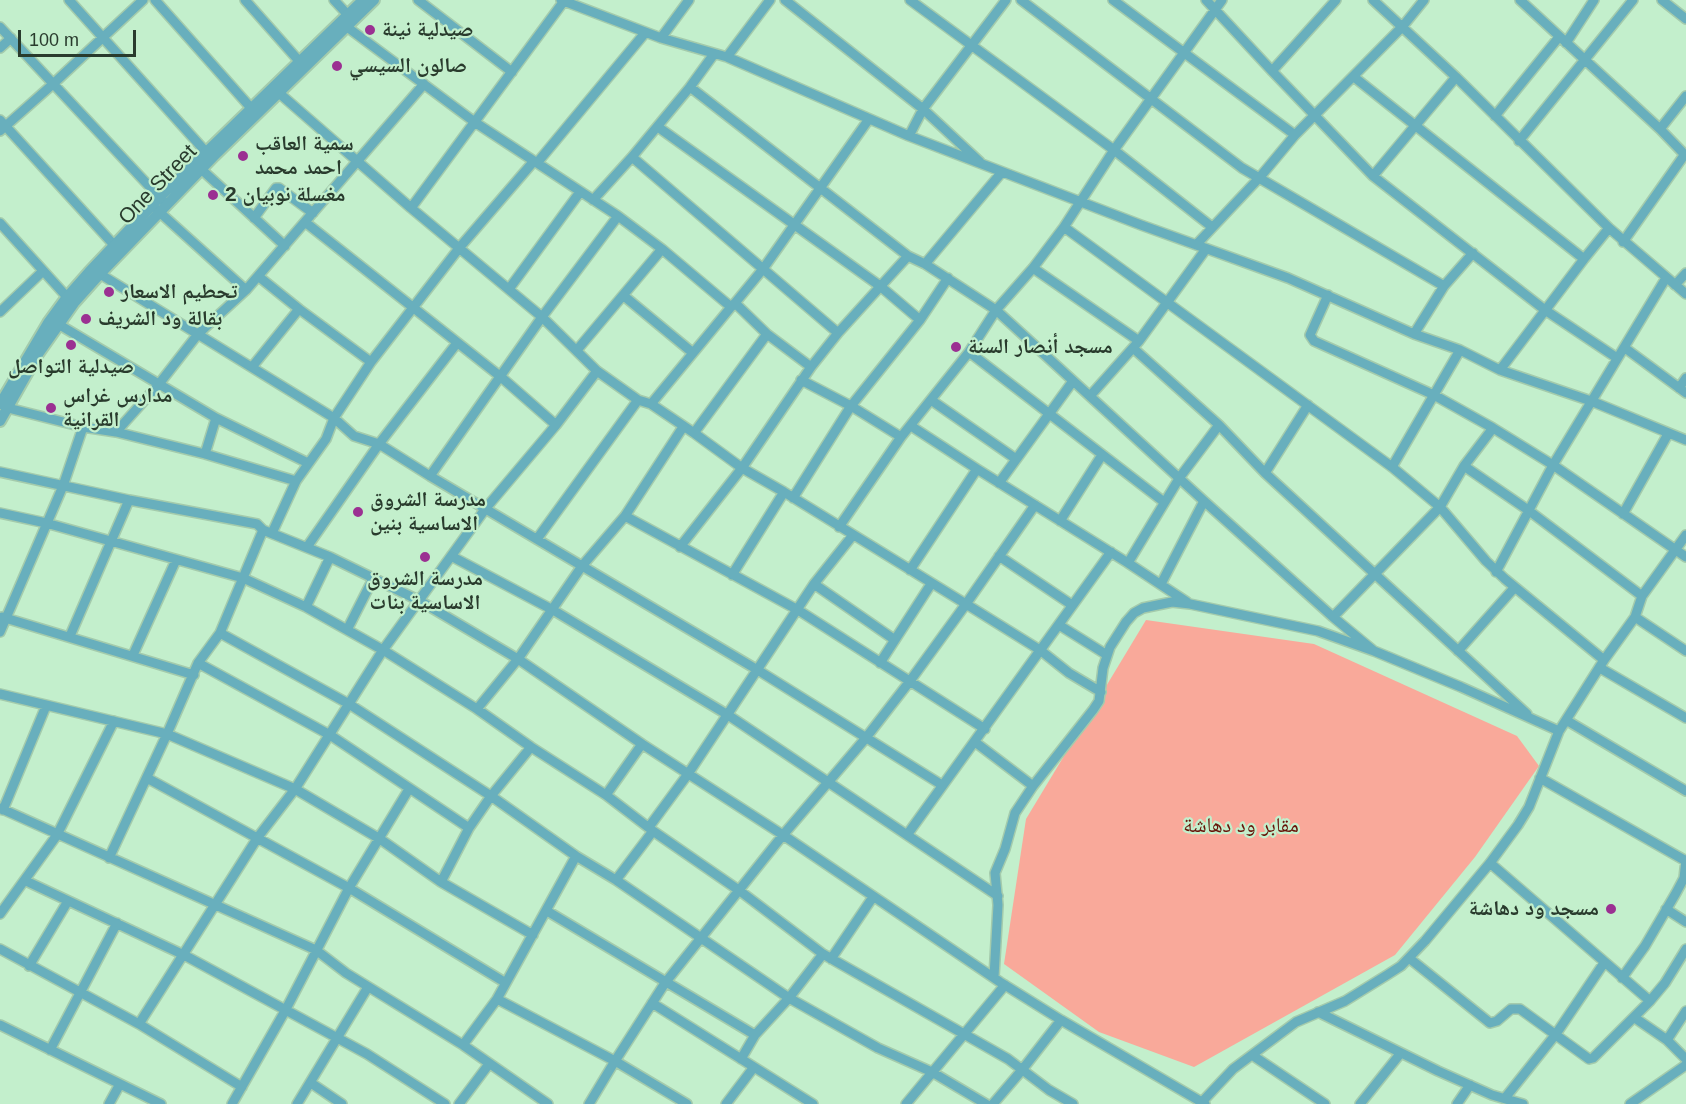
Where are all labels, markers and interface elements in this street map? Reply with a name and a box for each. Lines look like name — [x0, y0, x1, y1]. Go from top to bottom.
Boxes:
place label: صيدلية نينة — [382, 17, 473, 43]
scale bar — [21, 18, 140, 56]
marker: صيدلية نينة — [363, 23, 377, 37]
text: 100 m — [29, 30, 79, 50]
place label: صالون السيسي — [349, 53, 467, 79]
marker: صالون السيسي — [330, 59, 344, 73]
place label: سمية العاقب احمد محمد — [255, 131, 354, 181]
street label: One Street — [114, 140, 202, 230]
marker: سمية العاقب احمد محمد — [236, 149, 250, 163]
place label: مغسلة نوبيان 2 — [225, 182, 345, 208]
marker: مغسلة نوبيان 2 — [206, 188, 220, 202]
place label: تحطيم الاسعار — [121, 279, 237, 305]
marker: تحطيم الاسعار — [102, 285, 116, 299]
place label: بقالة ود الشريف — [98, 306, 222, 332]
marker: بقالة ود الشريف — [79, 312, 93, 326]
place label: مسجد أنصار السنة — [968, 334, 1113, 360]
marker: صيدلية التواصل — [64, 338, 78, 352]
marker: مسجد أنصار السنة — [949, 340, 963, 354]
place label: صيدلية التواصل — [8, 354, 134, 380]
place label: مدارس غراس القرانية — [63, 383, 173, 433]
marker: مدارس غراس القرانية — [44, 401, 58, 415]
place label: مدرسة الشروق الاساسية بنين — [370, 487, 486, 537]
marker: مدرسة الشروق الاساسية بنين — [351, 505, 365, 519]
marker: مدرسة الشروق الاساسية بنات — [418, 550, 432, 564]
place label: مدرسة الشروق الاساسية بنات — [367, 566, 483, 616]
park label: مقابر ود دهاشة — [1183, 813, 1299, 839]
place label: مسجد ود دهاشة — [1469, 896, 1599, 922]
marker: مسجد ود دهاشة — [1604, 902, 1618, 916]

